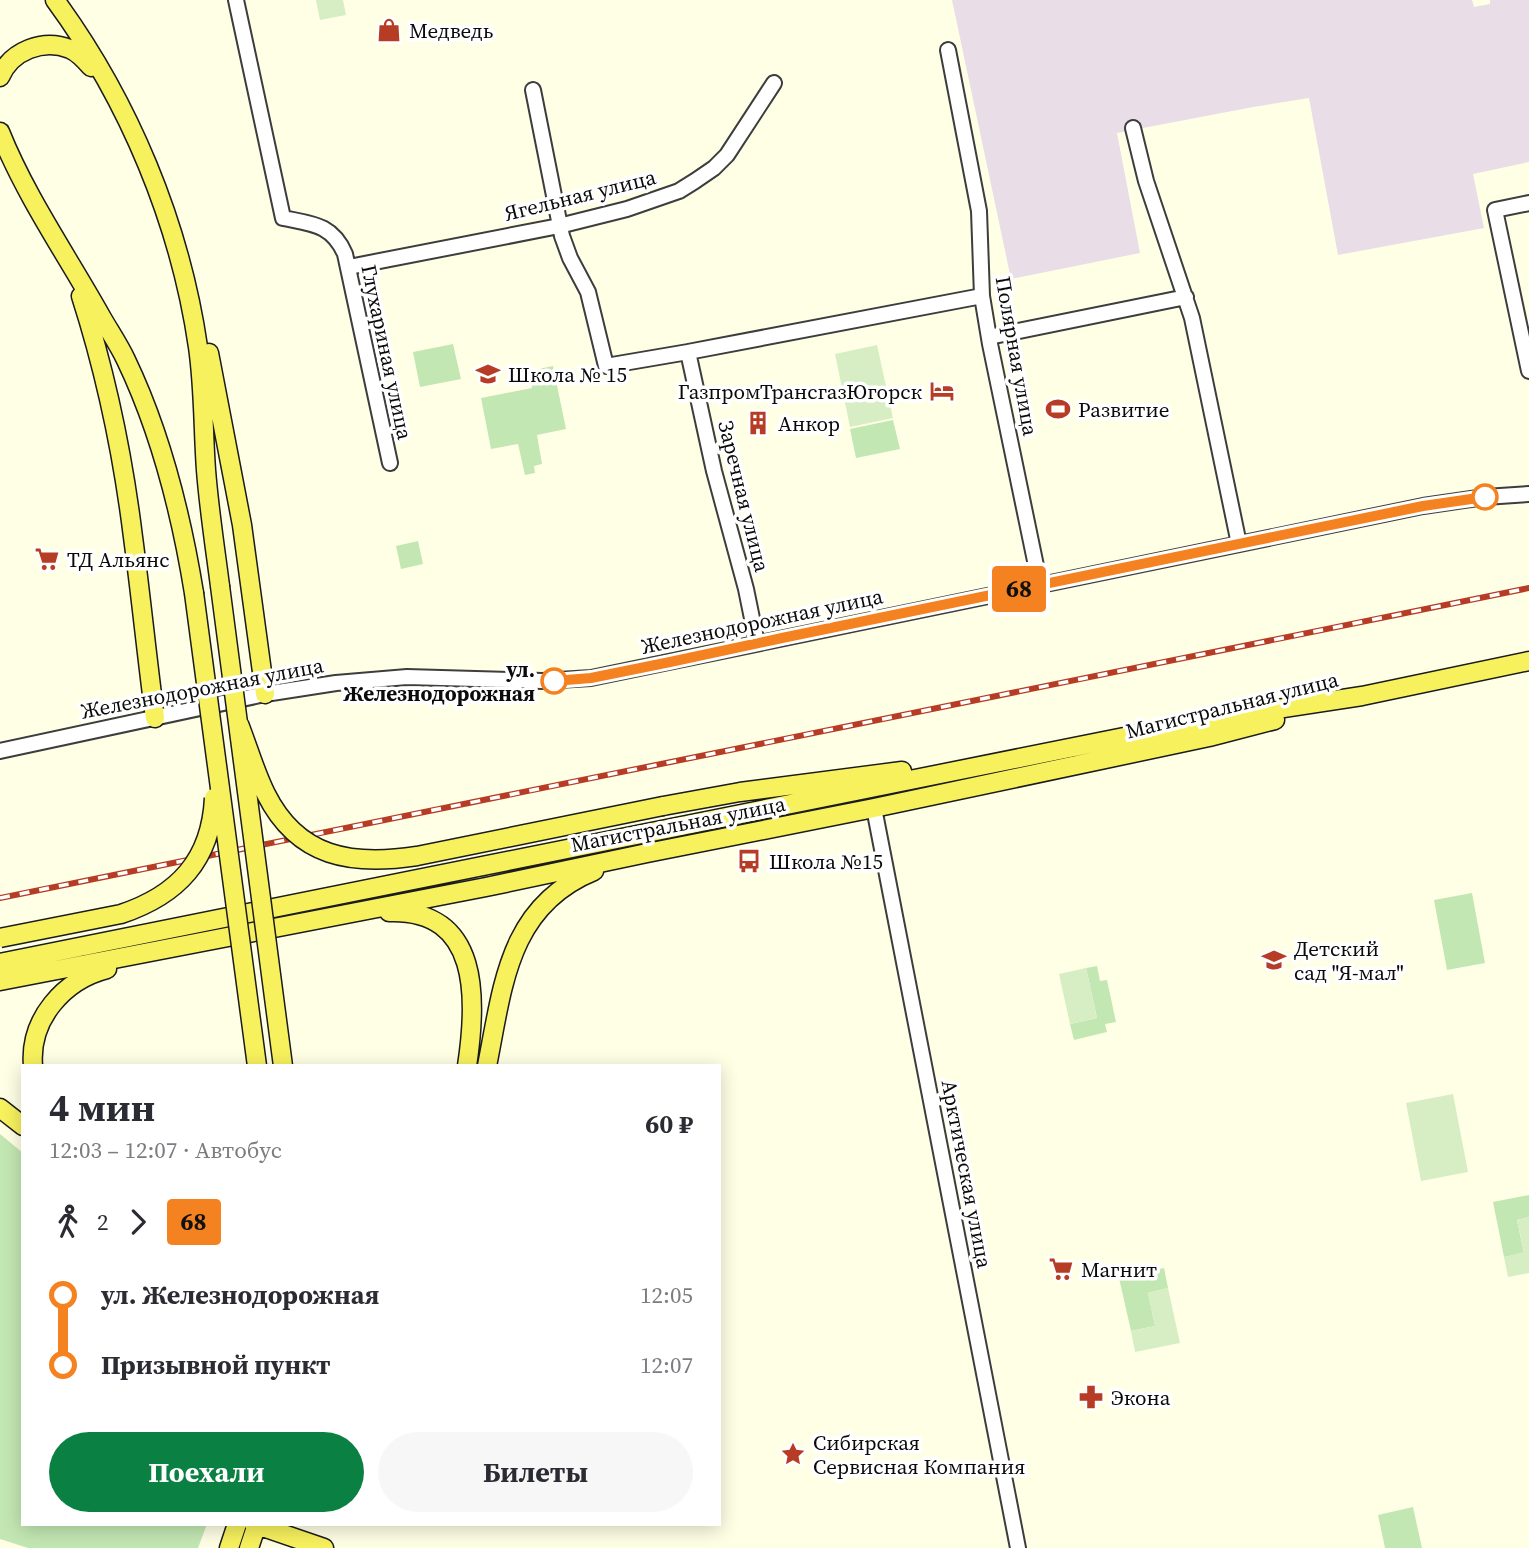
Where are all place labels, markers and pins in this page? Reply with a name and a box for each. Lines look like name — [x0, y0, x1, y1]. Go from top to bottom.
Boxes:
shop icon: Медведь — [375, 16, 403, 44]
place label: Медведь — [409, 16, 493, 45]
school or university icon: Школа № 15 — [474, 360, 502, 388]
place label: Школа № 15 — [508, 360, 627, 389]
place label: ГазпромТрансгазЮгорск — [678, 377, 922, 406]
hotel icon: ГазпромТрансгазЮгорск — [928, 377, 956, 405]
sports icon: Развитие — [1044, 395, 1072, 423]
place label: Развитие — [1078, 395, 1169, 424]
building icon: Анкор — [744, 409, 772, 437]
place label: Анкор — [778, 409, 840, 438]
unlabelled marker — [1472, 484, 1498, 510]
supermarket icon: ТД Альянс — [33, 545, 61, 573]
place label: ТД Альянс — [67, 545, 169, 574]
place label: ул. Железнодорожная — [343, 655, 535, 708]
marker: ул. Железнодорожная — [541, 668, 567, 694]
bus stop icon: Школа №15 — [735, 847, 763, 875]
place label: Школа №15 — [769, 847, 883, 876]
place label: Детский сад "Я-мал" — [1294, 934, 1404, 987]
school or university icon: Детский сад "Я-мал" — [1260, 946, 1288, 974]
supermarket icon: Магнит — [1047, 1255, 1075, 1283]
place label: Магнит — [1081, 1255, 1157, 1284]
pharmacy icon: Экона — [1077, 1383, 1105, 1411]
place label: Экона — [1111, 1383, 1171, 1412]
place label: Сибирская Сервисная Компания — [813, 1428, 1025, 1481]
place icon: Сибирская Сервисная Компания — [779, 1440, 807, 1468]

